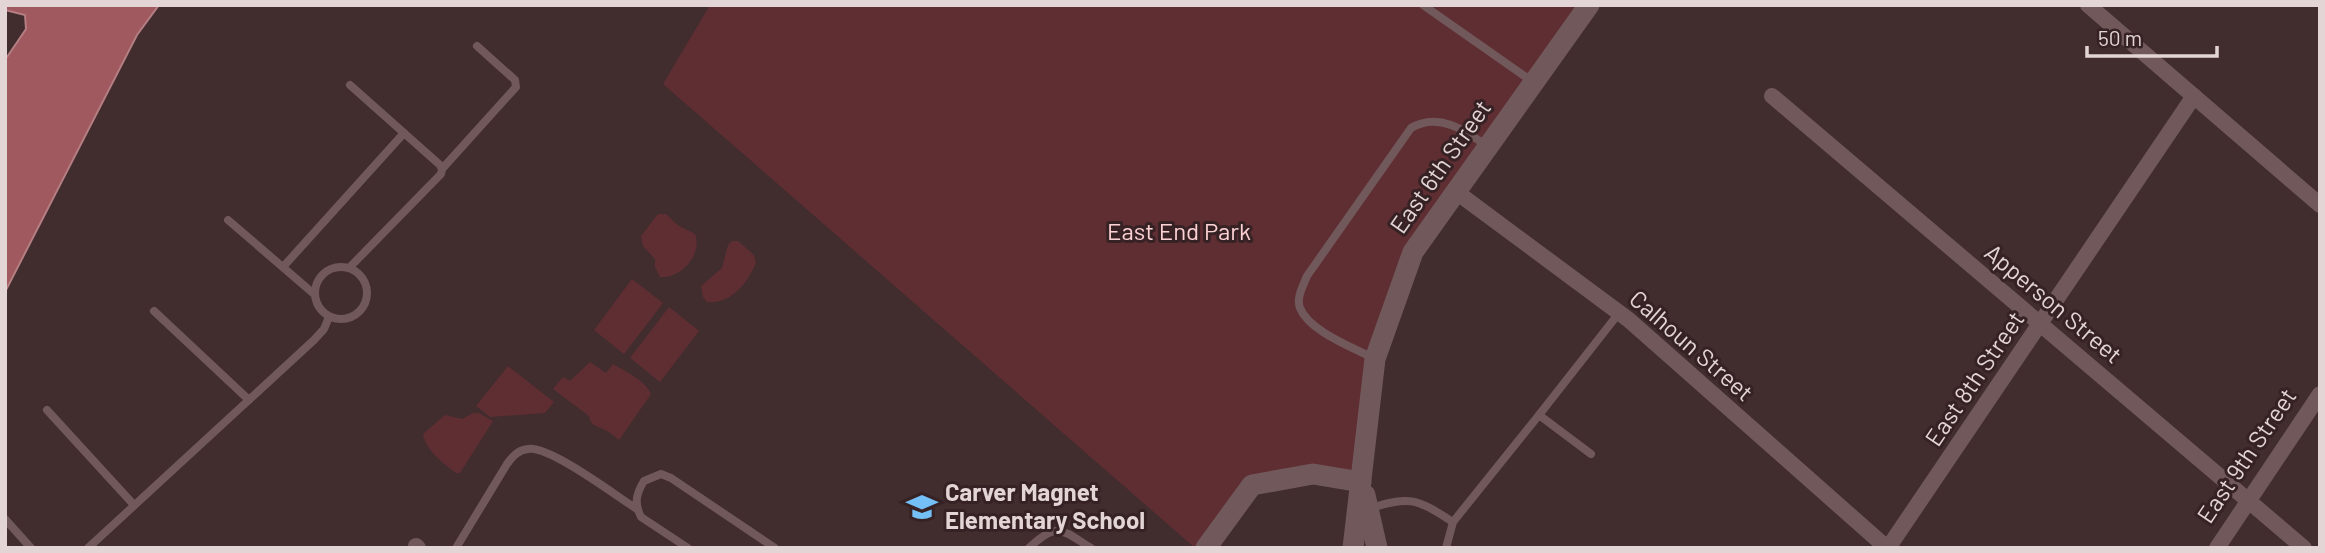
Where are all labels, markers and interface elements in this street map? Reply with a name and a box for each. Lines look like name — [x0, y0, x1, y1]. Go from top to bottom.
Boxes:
scale bar — [2087, 14, 2216, 58]
text: 50 m — [2098, 25, 2142, 50]
street label: East 6th Street — [1383, 94, 1496, 238]
park label: East End Park — [1107, 216, 1251, 245]
street label: Apperson Street — [1979, 237, 2128, 369]
street label: Calhoun Street — [1624, 283, 1760, 406]
street label: East 8th Street — [1918, 305, 2029, 451]
street label: East 9th Street — [2190, 382, 2301, 528]
place label: Carver Magnet Elementary School — [945, 477, 1145, 534]
school or university icon: Carver Magnet Elementary School — [905, 490, 939, 524]

